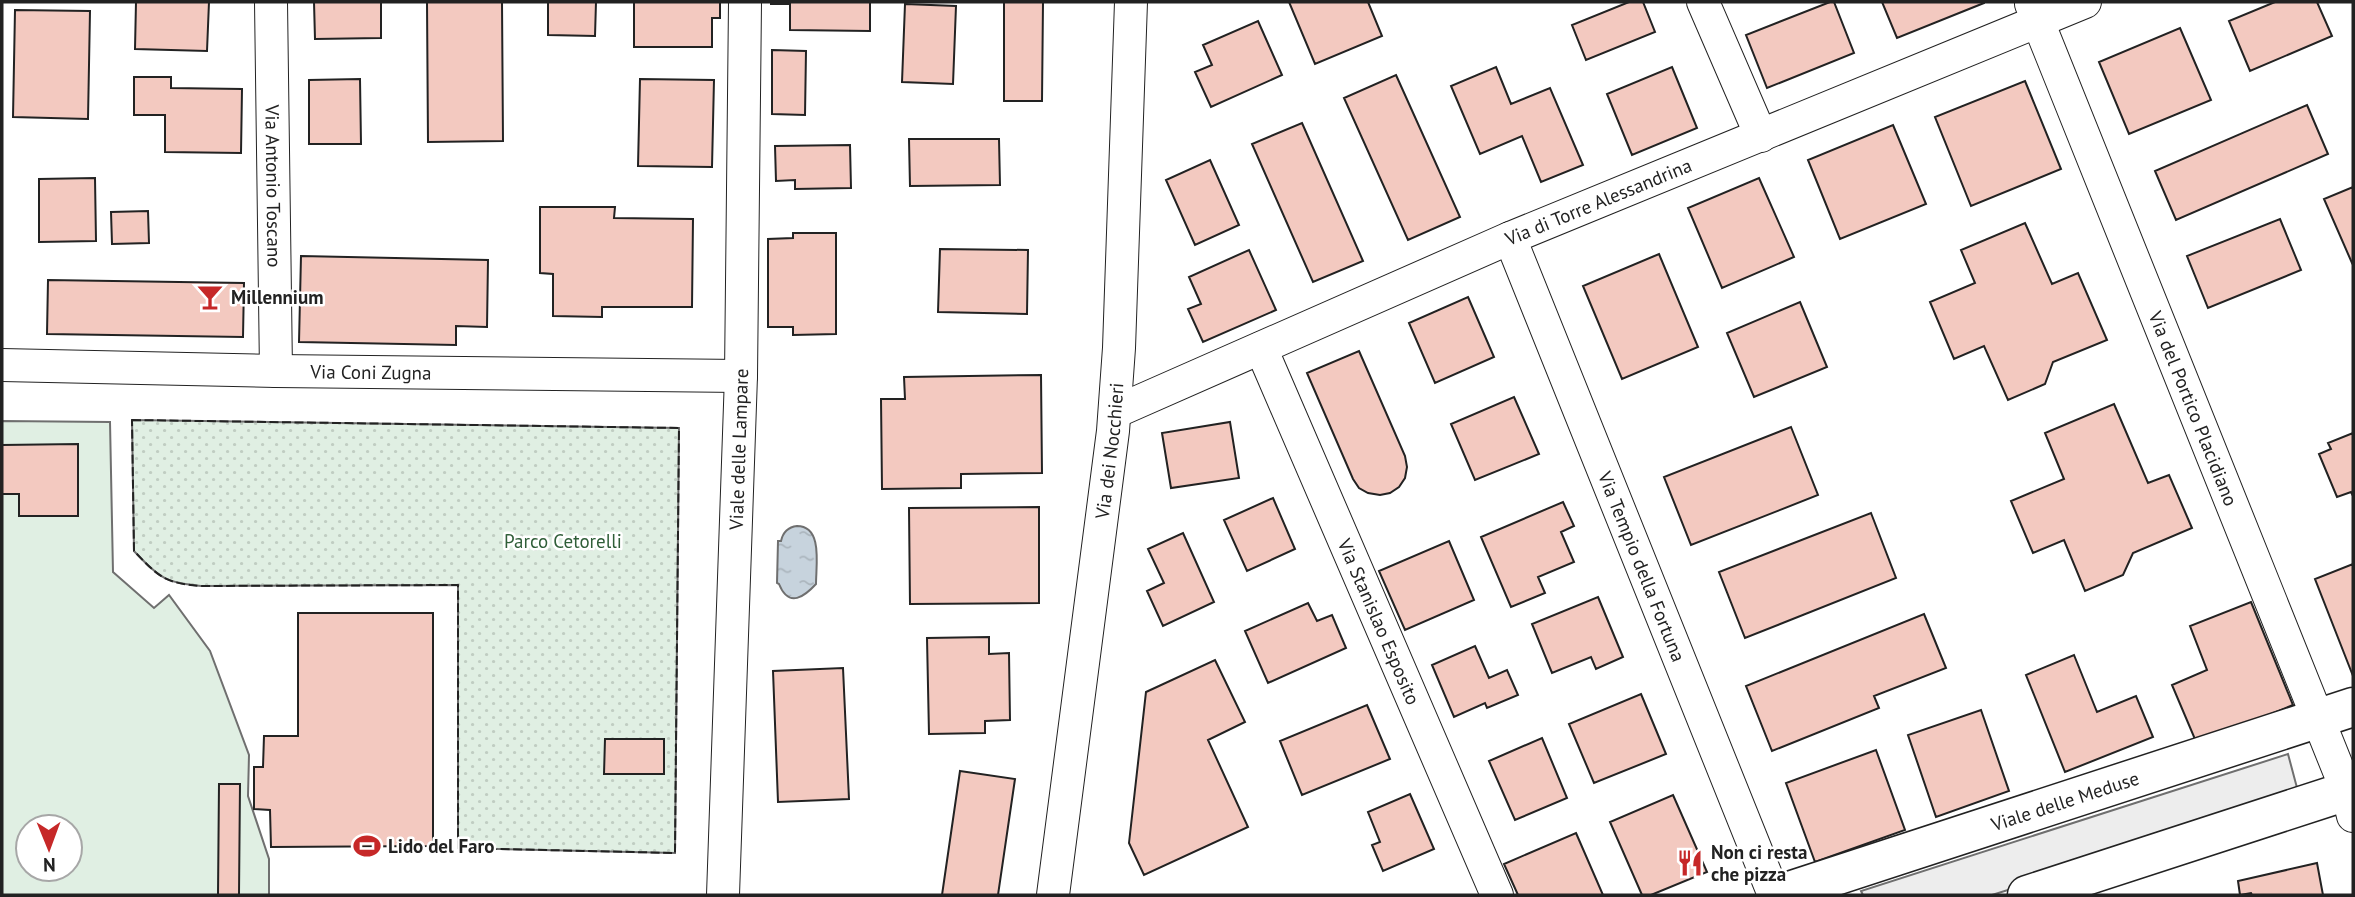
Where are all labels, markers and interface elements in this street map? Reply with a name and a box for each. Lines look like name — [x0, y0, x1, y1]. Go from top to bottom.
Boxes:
street label: Via Antonio Toscano — [260, 103, 287, 268]
street label: Via di Torre Alessandrina — [1501, 153, 1695, 251]
bar icon: Millennium — [195, 282, 225, 312]
place label: Millennium — [231, 285, 323, 309]
street label: Via del Portico Placidiano — [2143, 307, 2243, 509]
street label: Via Coni Zugna — [309, 359, 432, 385]
street label: Viale delle Lampare — [724, 368, 753, 531]
street label: Via dei Nocchieri — [1090, 382, 1128, 521]
street label: Via Tempio della Fortuna — [1593, 467, 1691, 665]
park label: Parco Cetorelli — [504, 529, 622, 553]
street label: Via Stanislao Esposito — [1332, 534, 1425, 708]
street label: Viale delle Meduse — [1987, 766, 2142, 837]
north arrow — [14, 813, 84, 883]
sports icon: Lido del Faro — [352, 831, 382, 861]
place label: Lido del Faro — [388, 834, 494, 858]
place label: Non ci resta che pizza — [1711, 840, 1807, 886]
restaurant icon: Non ci resta che pizza — [1675, 848, 1705, 878]
text: N — [43, 853, 56, 877]

